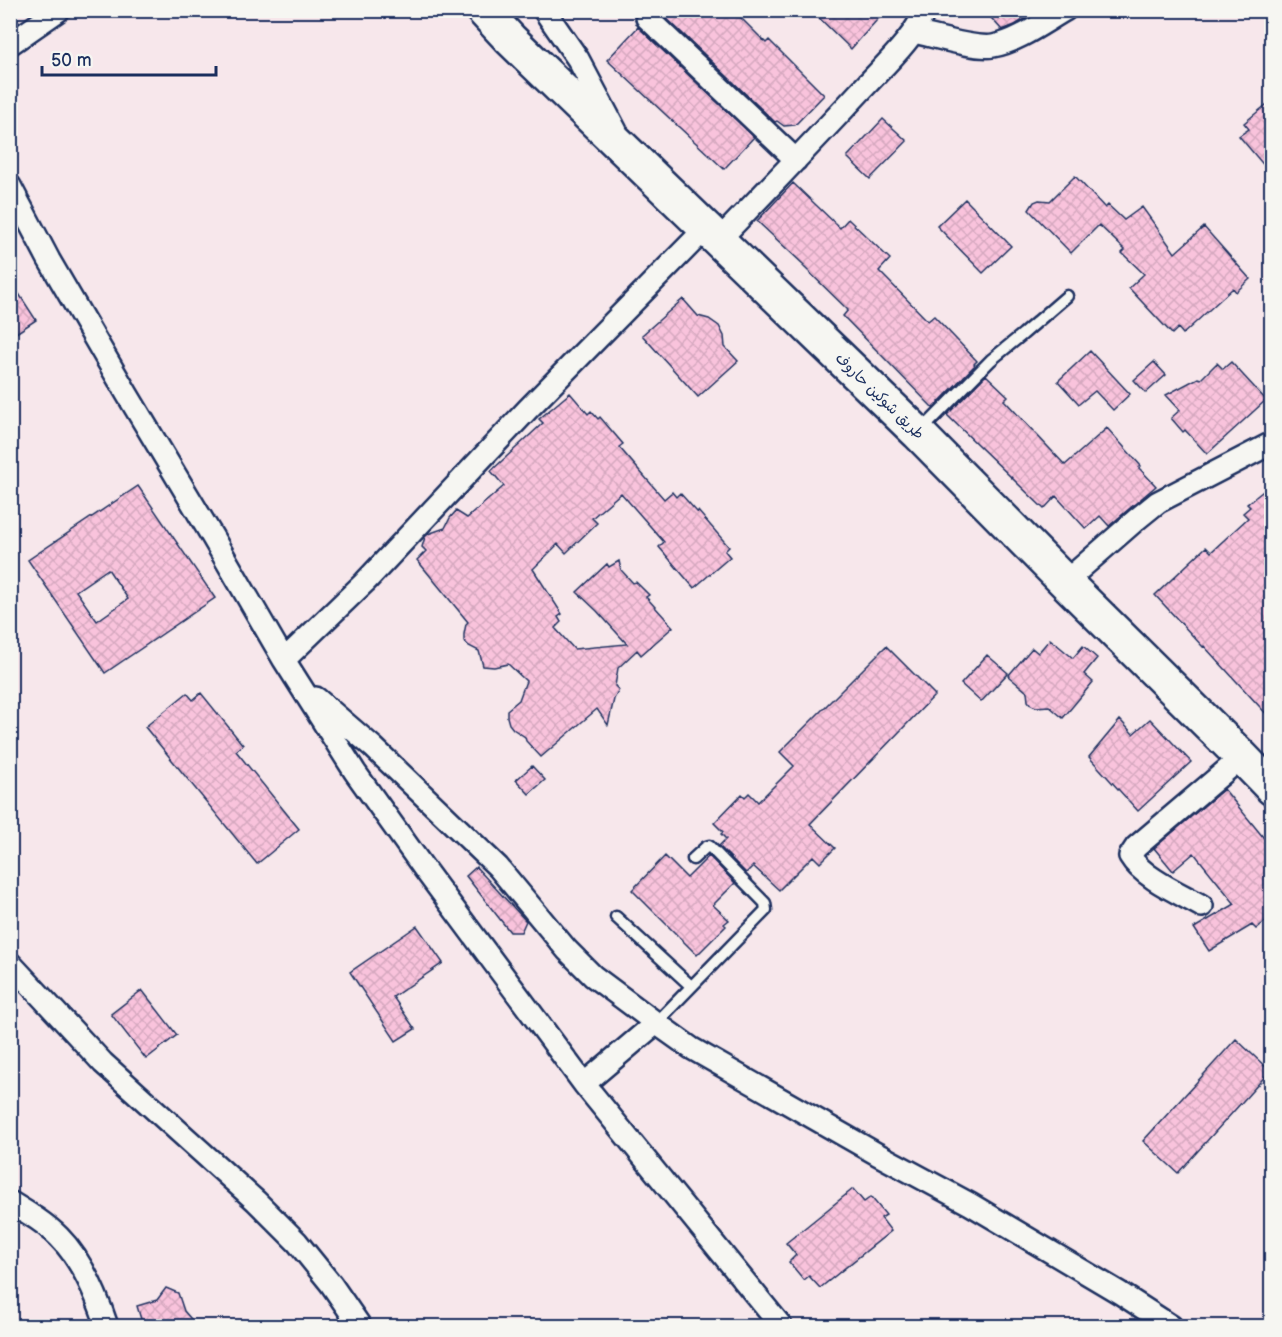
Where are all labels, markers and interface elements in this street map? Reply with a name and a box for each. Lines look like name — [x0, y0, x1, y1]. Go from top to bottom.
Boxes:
scale bar — [42, 39, 216, 77]
text: 50 m — [51, 50, 92, 71]
street label: طريق شوكين حاروف — [831, 349, 928, 444]

